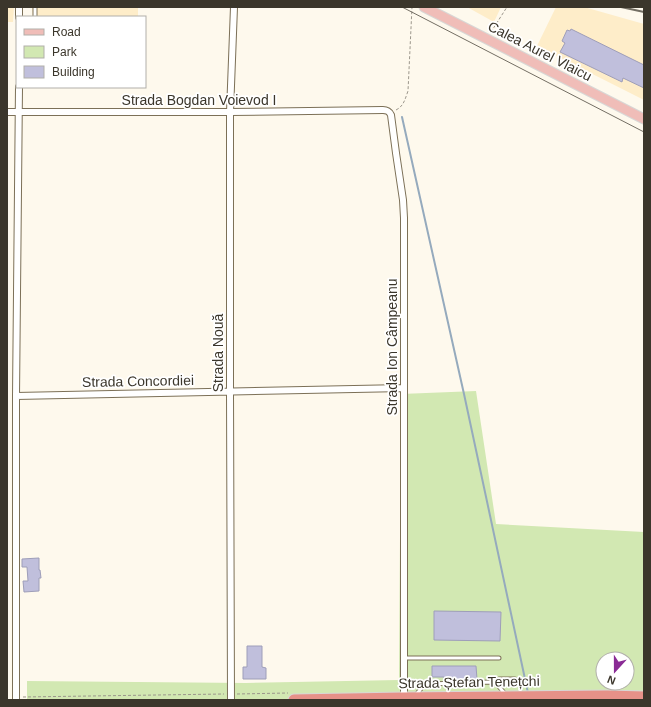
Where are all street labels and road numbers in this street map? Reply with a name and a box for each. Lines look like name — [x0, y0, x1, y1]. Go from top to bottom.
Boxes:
street label: Calea Aurel Vlaicu — [485, 18, 595, 84]
street label: Strada Bogdan Voievod I — [122, 92, 276, 108]
street label: Strada Ion Câmpeanu — [384, 279, 400, 415]
street label: Strada Nouă — [210, 313, 226, 392]
street label: Strada Concordiei — [82, 372, 194, 390]
street label: Strada Ștefan Tenețchi — [398, 673, 540, 691]

